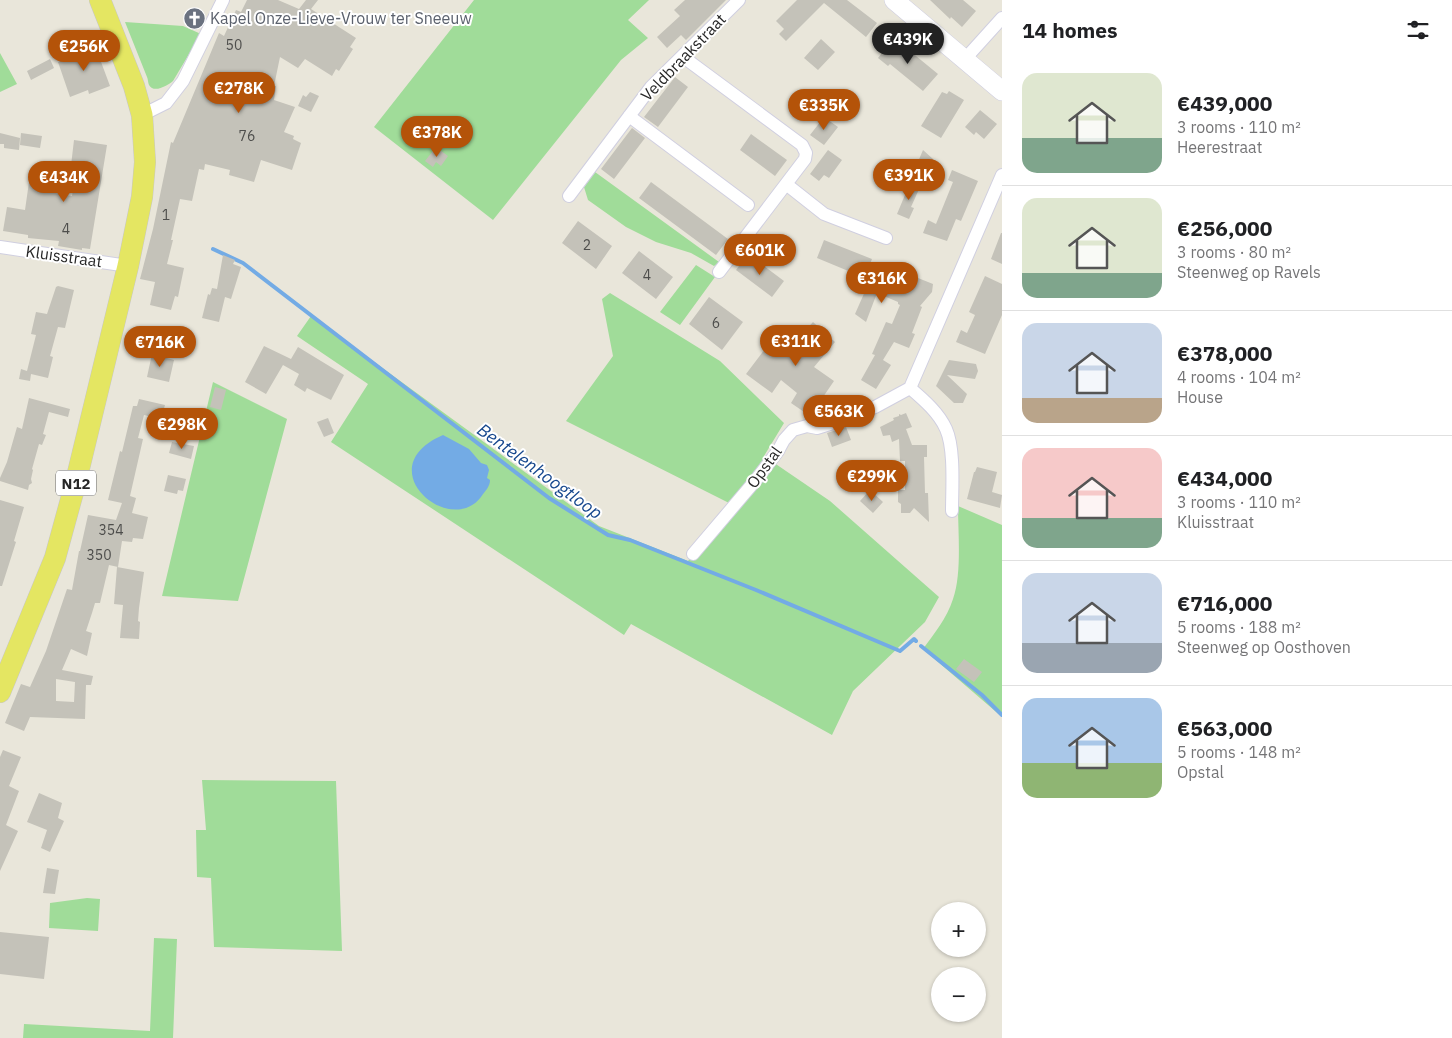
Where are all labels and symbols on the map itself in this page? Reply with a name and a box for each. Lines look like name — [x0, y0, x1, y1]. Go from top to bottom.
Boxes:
church icon: Kapel Onze-Lieve-Vrouw ter Sneeuw — [182, 6, 206, 30]
place label: Kapel Onze-Lieve-Vrouw ter Sneeuw — [210, 8, 472, 28]
street label: Veldbraakstraat — [636, 9, 730, 105]
pin: €439K — [873, 22, 943, 65]
pin: €256K — [49, 30, 119, 72]
house number: 50 — [226, 36, 242, 54]
pin: €278K — [204, 72, 274, 114]
pin: €335K — [789, 88, 859, 131]
pin: €378K — [402, 116, 472, 158]
house number: 76 — [239, 127, 255, 145]
pin: €391K — [874, 158, 944, 201]
pin: €434K — [29, 160, 99, 203]
house number: 1 — [162, 206, 170, 224]
house number: 4 — [62, 220, 70, 238]
pin: €601K — [725, 234, 795, 276]
house number: 2 — [583, 236, 591, 254]
street label: Kluisstraat — [24, 241, 104, 271]
pin: €316K — [847, 262, 917, 304]
house number: 4 — [643, 266, 651, 284]
house number: 6 — [712, 314, 720, 332]
pin: €311K — [761, 324, 831, 367]
pin: €716K — [125, 326, 195, 368]
pin: €563K — [804, 394, 874, 437]
pin: €298K — [147, 408, 217, 450]
water label: Bentelenhoogtloop — [473, 418, 607, 524]
street label: Opstal — [742, 442, 786, 492]
pin: €299K — [837, 460, 907, 502]
road number: N12 — [56, 470, 96, 496]
house number: 354 — [98, 521, 124, 539]
house number: 350 — [86, 546, 112, 564]

